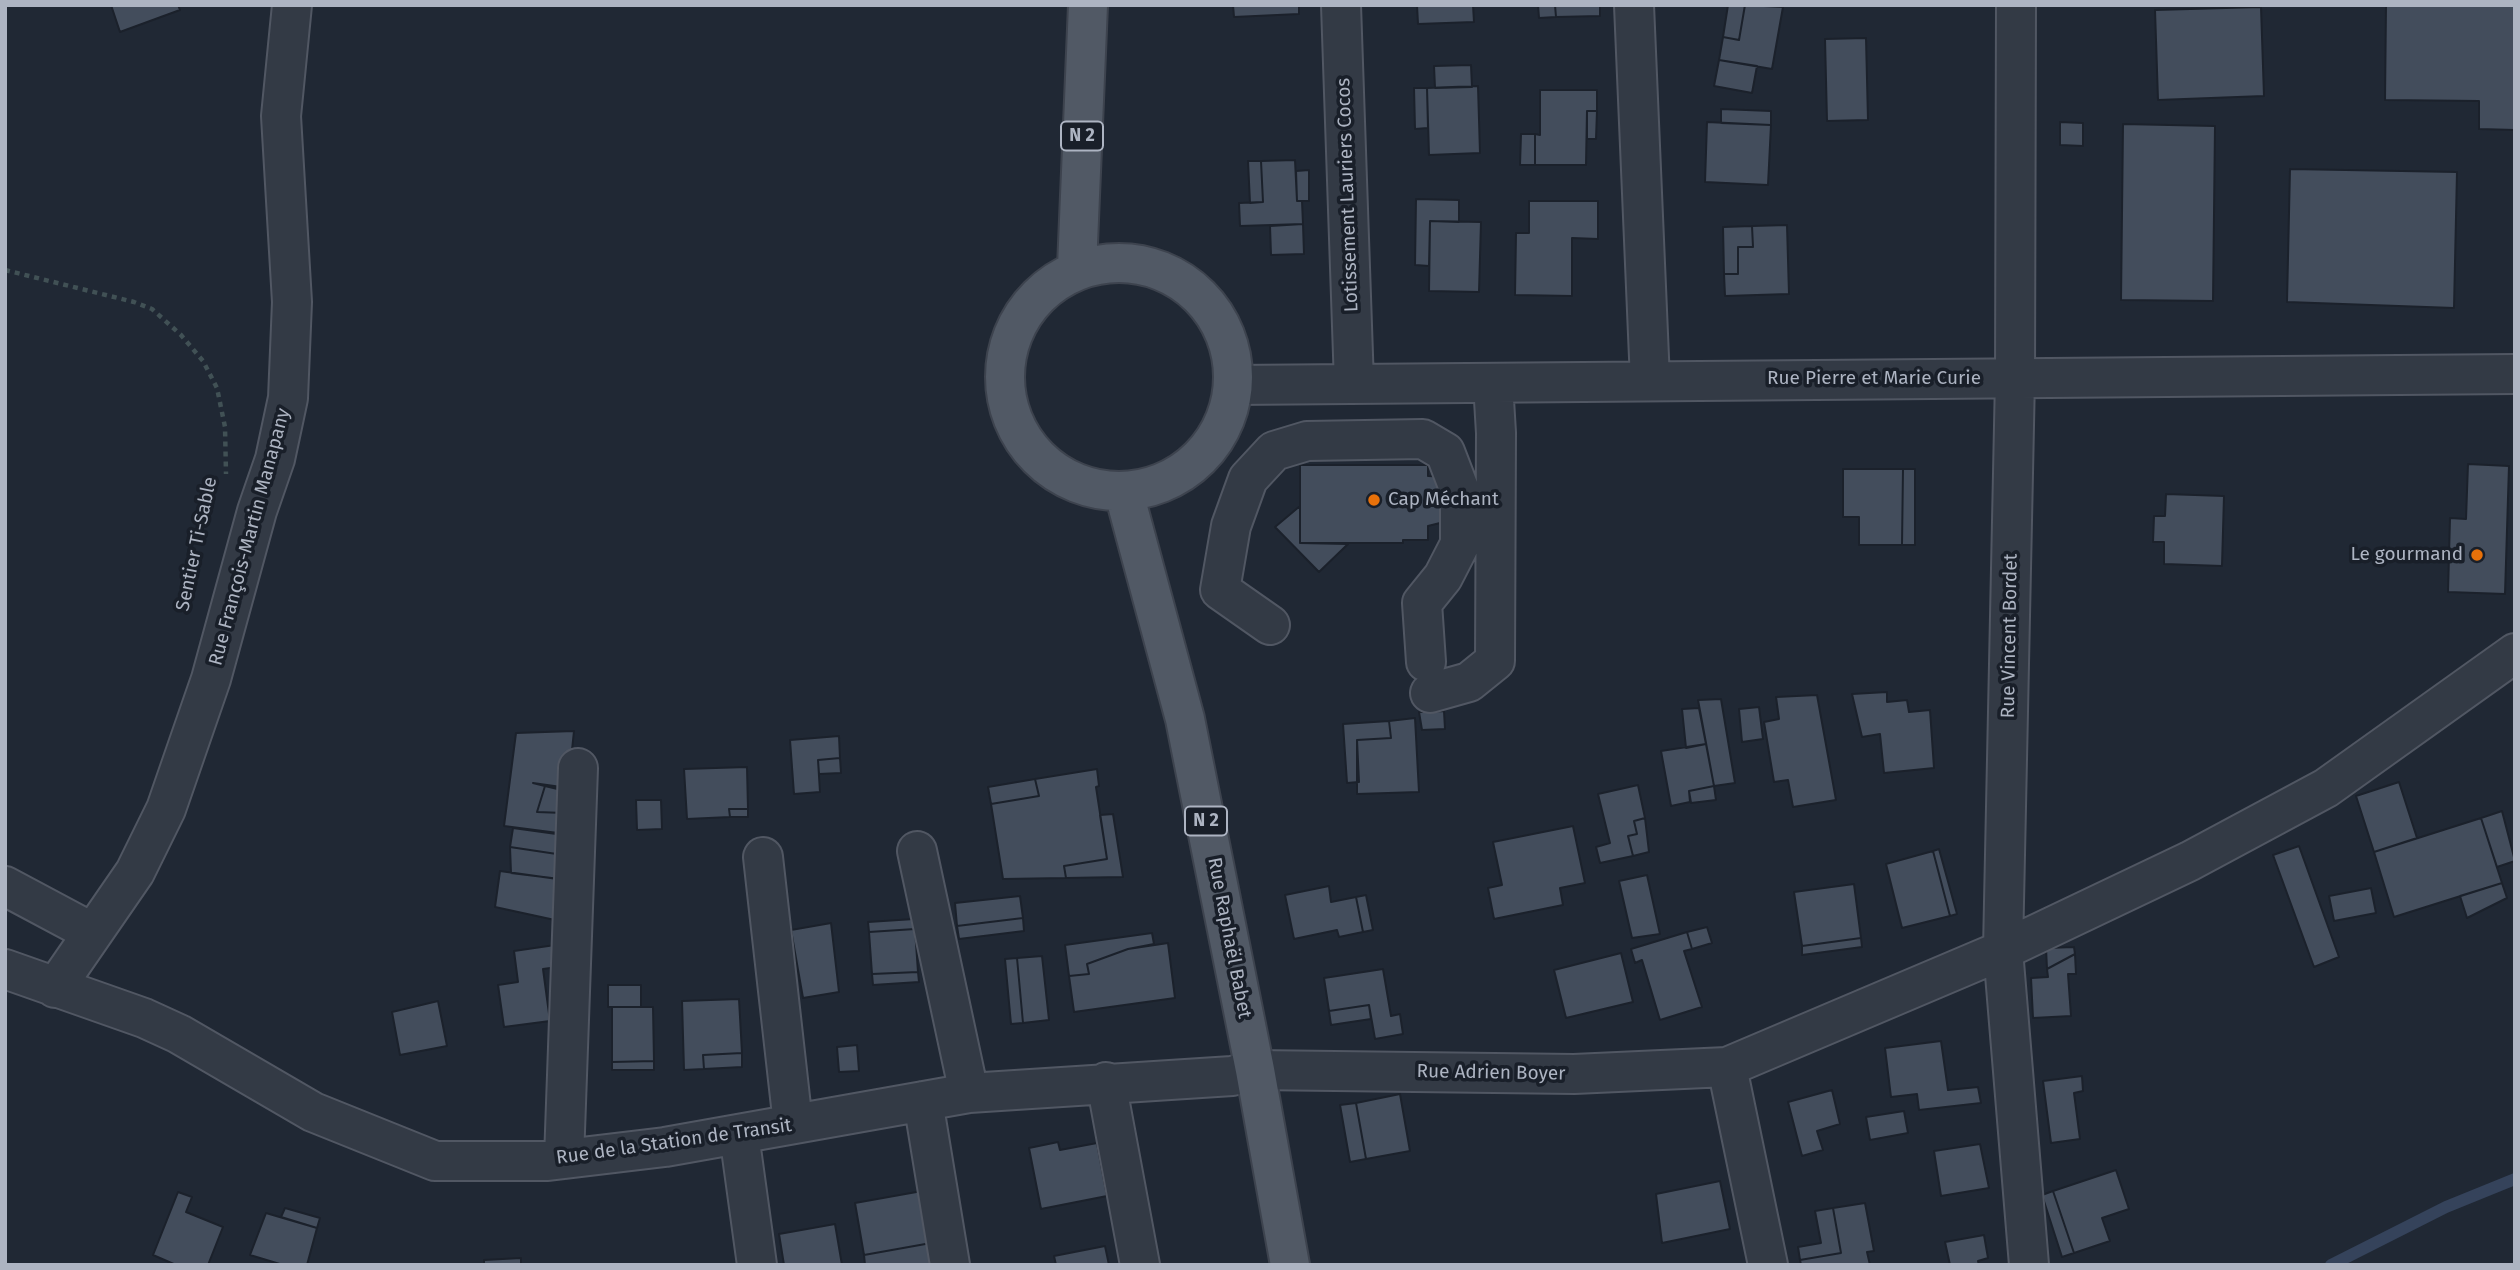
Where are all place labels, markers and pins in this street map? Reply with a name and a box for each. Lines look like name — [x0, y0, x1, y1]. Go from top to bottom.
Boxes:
place label: Cap Méchant — [1388, 489, 1499, 511]
marker: Cap Méchant — [1366, 492, 1382, 508]
place label: Le gourmand — [2350, 544, 2463, 566]
marker: Le gourmand — [2469, 547, 2485, 563]

